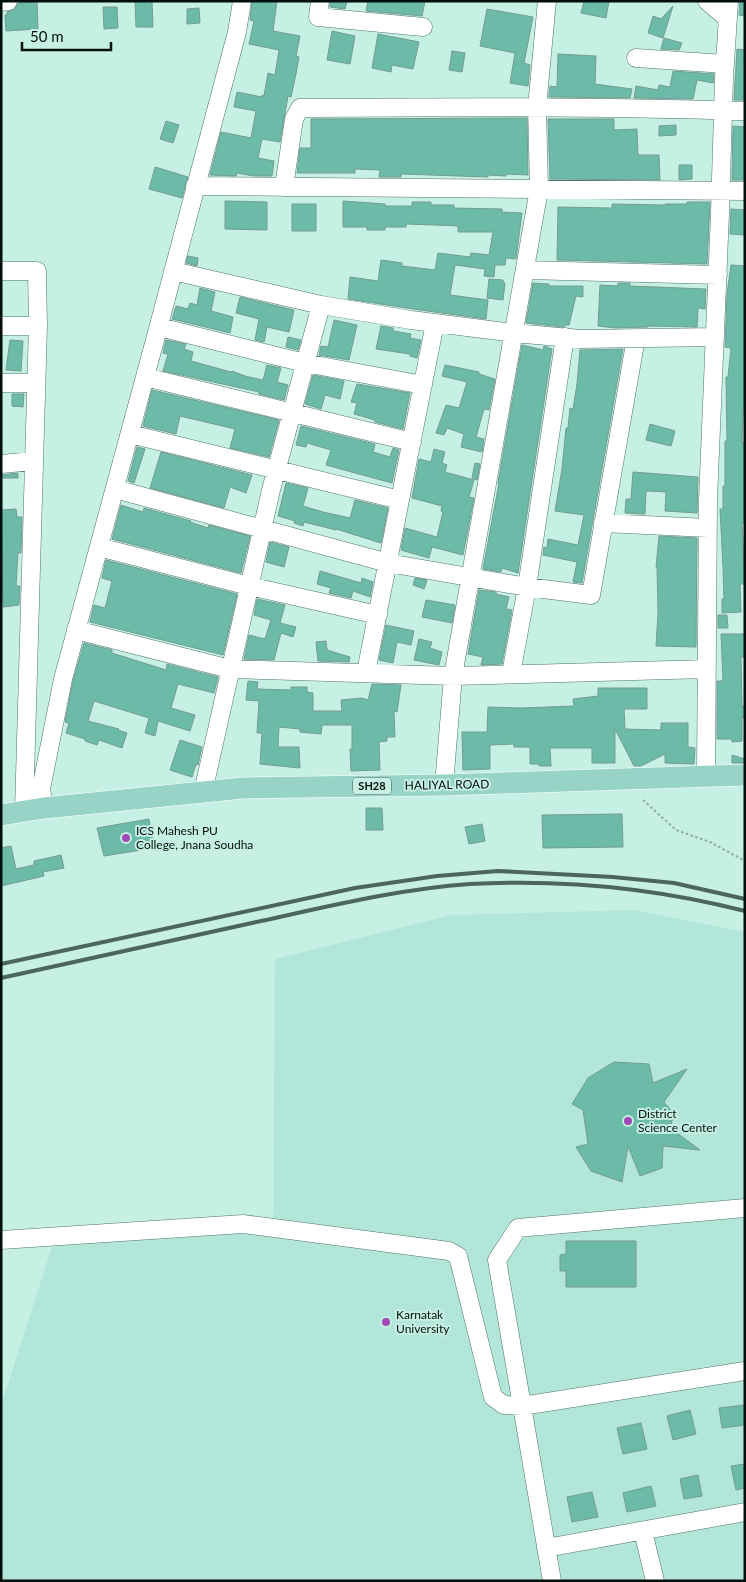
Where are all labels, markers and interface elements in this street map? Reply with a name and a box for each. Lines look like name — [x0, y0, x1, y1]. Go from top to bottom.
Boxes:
scale bar — [22, 20, 111, 52]
text: 50 m — [30, 27, 64, 45]
street label: HALIYAL ROAD — [405, 776, 489, 793]
road number: SH28 — [353, 778, 391, 794]
place label: ICS Mahesh PU College, Jnana Soudha — [136, 823, 253, 852]
marker: ICS Mahesh PU College, Jnana Soudha — [120, 832, 132, 844]
place label: District Science Center — [638, 1106, 718, 1135]
marker: District Science Center — [622, 1115, 634, 1127]
place label: Karnatak University — [396, 1307, 450, 1336]
marker: Karnatak University — [380, 1316, 392, 1328]

